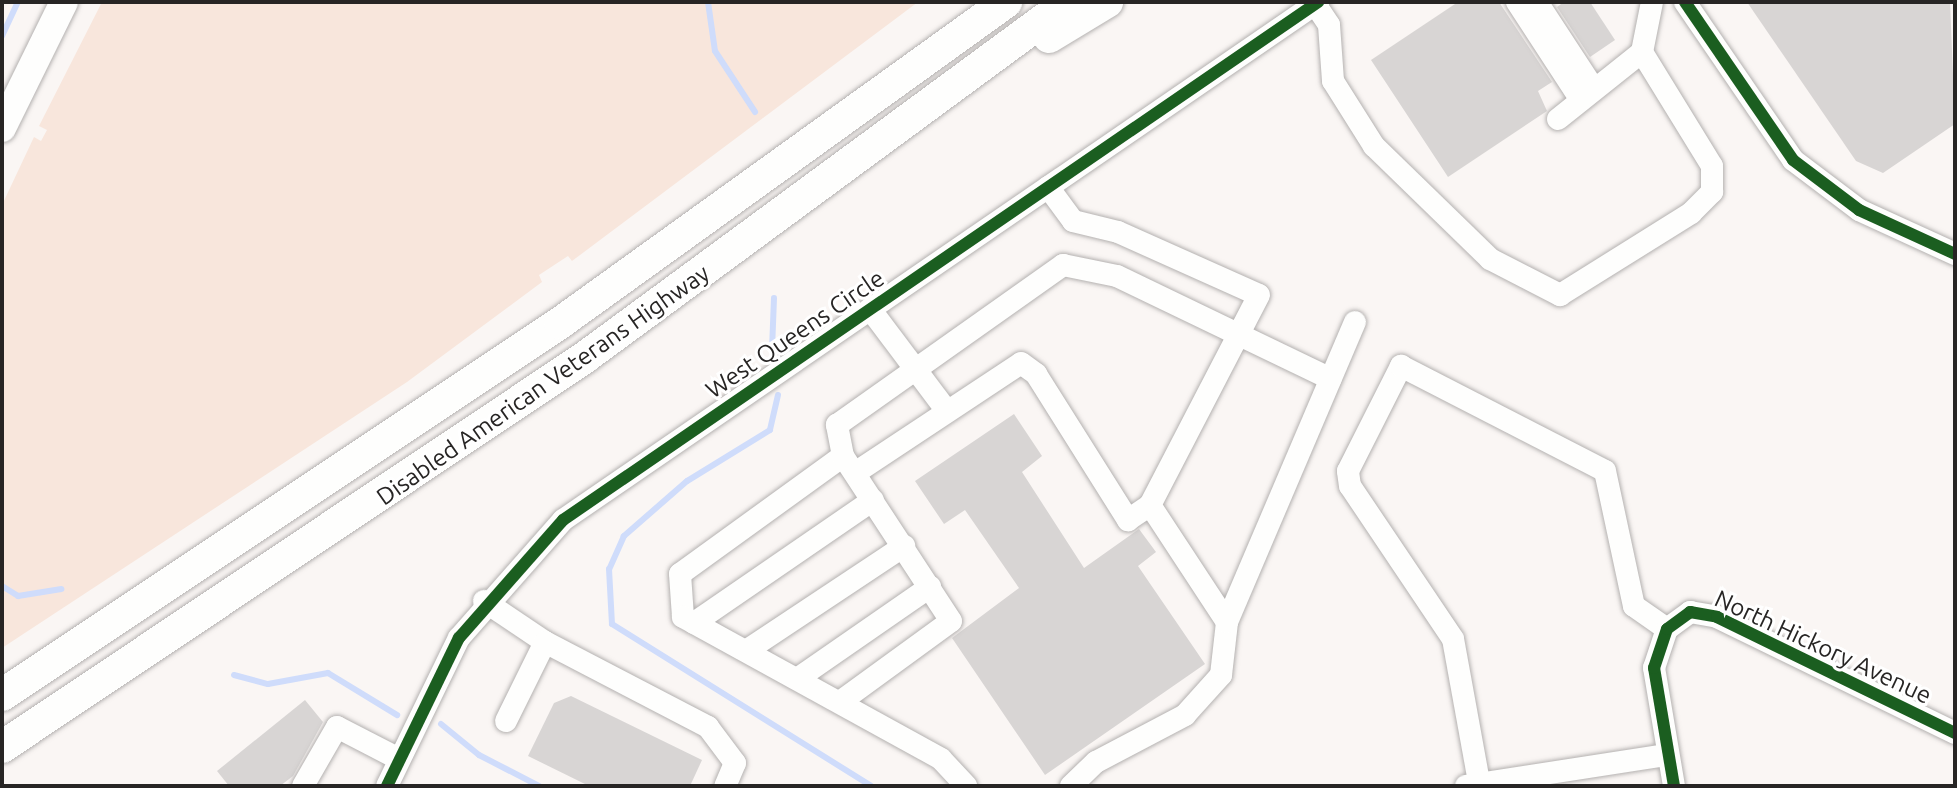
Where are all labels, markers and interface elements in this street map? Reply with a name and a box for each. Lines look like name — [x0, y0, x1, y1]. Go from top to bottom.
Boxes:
street label: Disabled American Veterans Highway — [371, 259, 715, 511]
street label: West Queens Circle — [700, 264, 890, 404]
street label: North Hickory Avenue — [1710, 584, 1936, 710]

